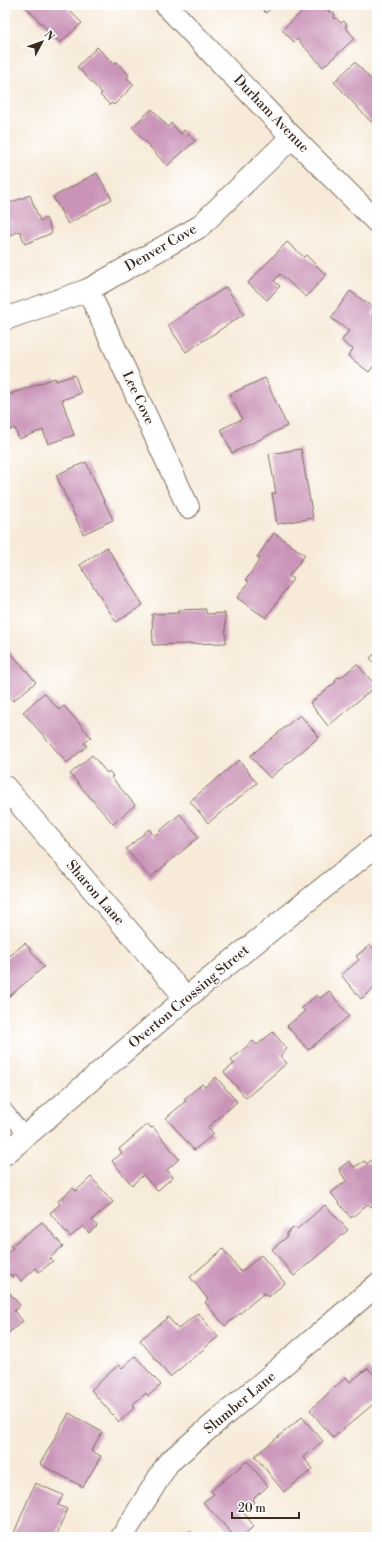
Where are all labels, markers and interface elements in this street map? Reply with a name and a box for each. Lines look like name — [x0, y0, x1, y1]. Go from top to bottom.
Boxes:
north arrow — [22, 22, 62, 62]
text: N — [41, 28, 57, 44]
street label: Durham Avenue — [229, 71, 313, 157]
street label: Denver Cove — [122, 220, 200, 276]
street label: Lee Cove — [118, 368, 158, 428]
street label: Sharon Lane — [62, 857, 128, 929]
street label: Overton Crossing Street — [125, 941, 253, 1053]
street label: Slumber Lane — [200, 1368, 280, 1438]
scale bar — [232, 1494, 299, 1520]
text: 20 m — [238, 1501, 266, 1516]

